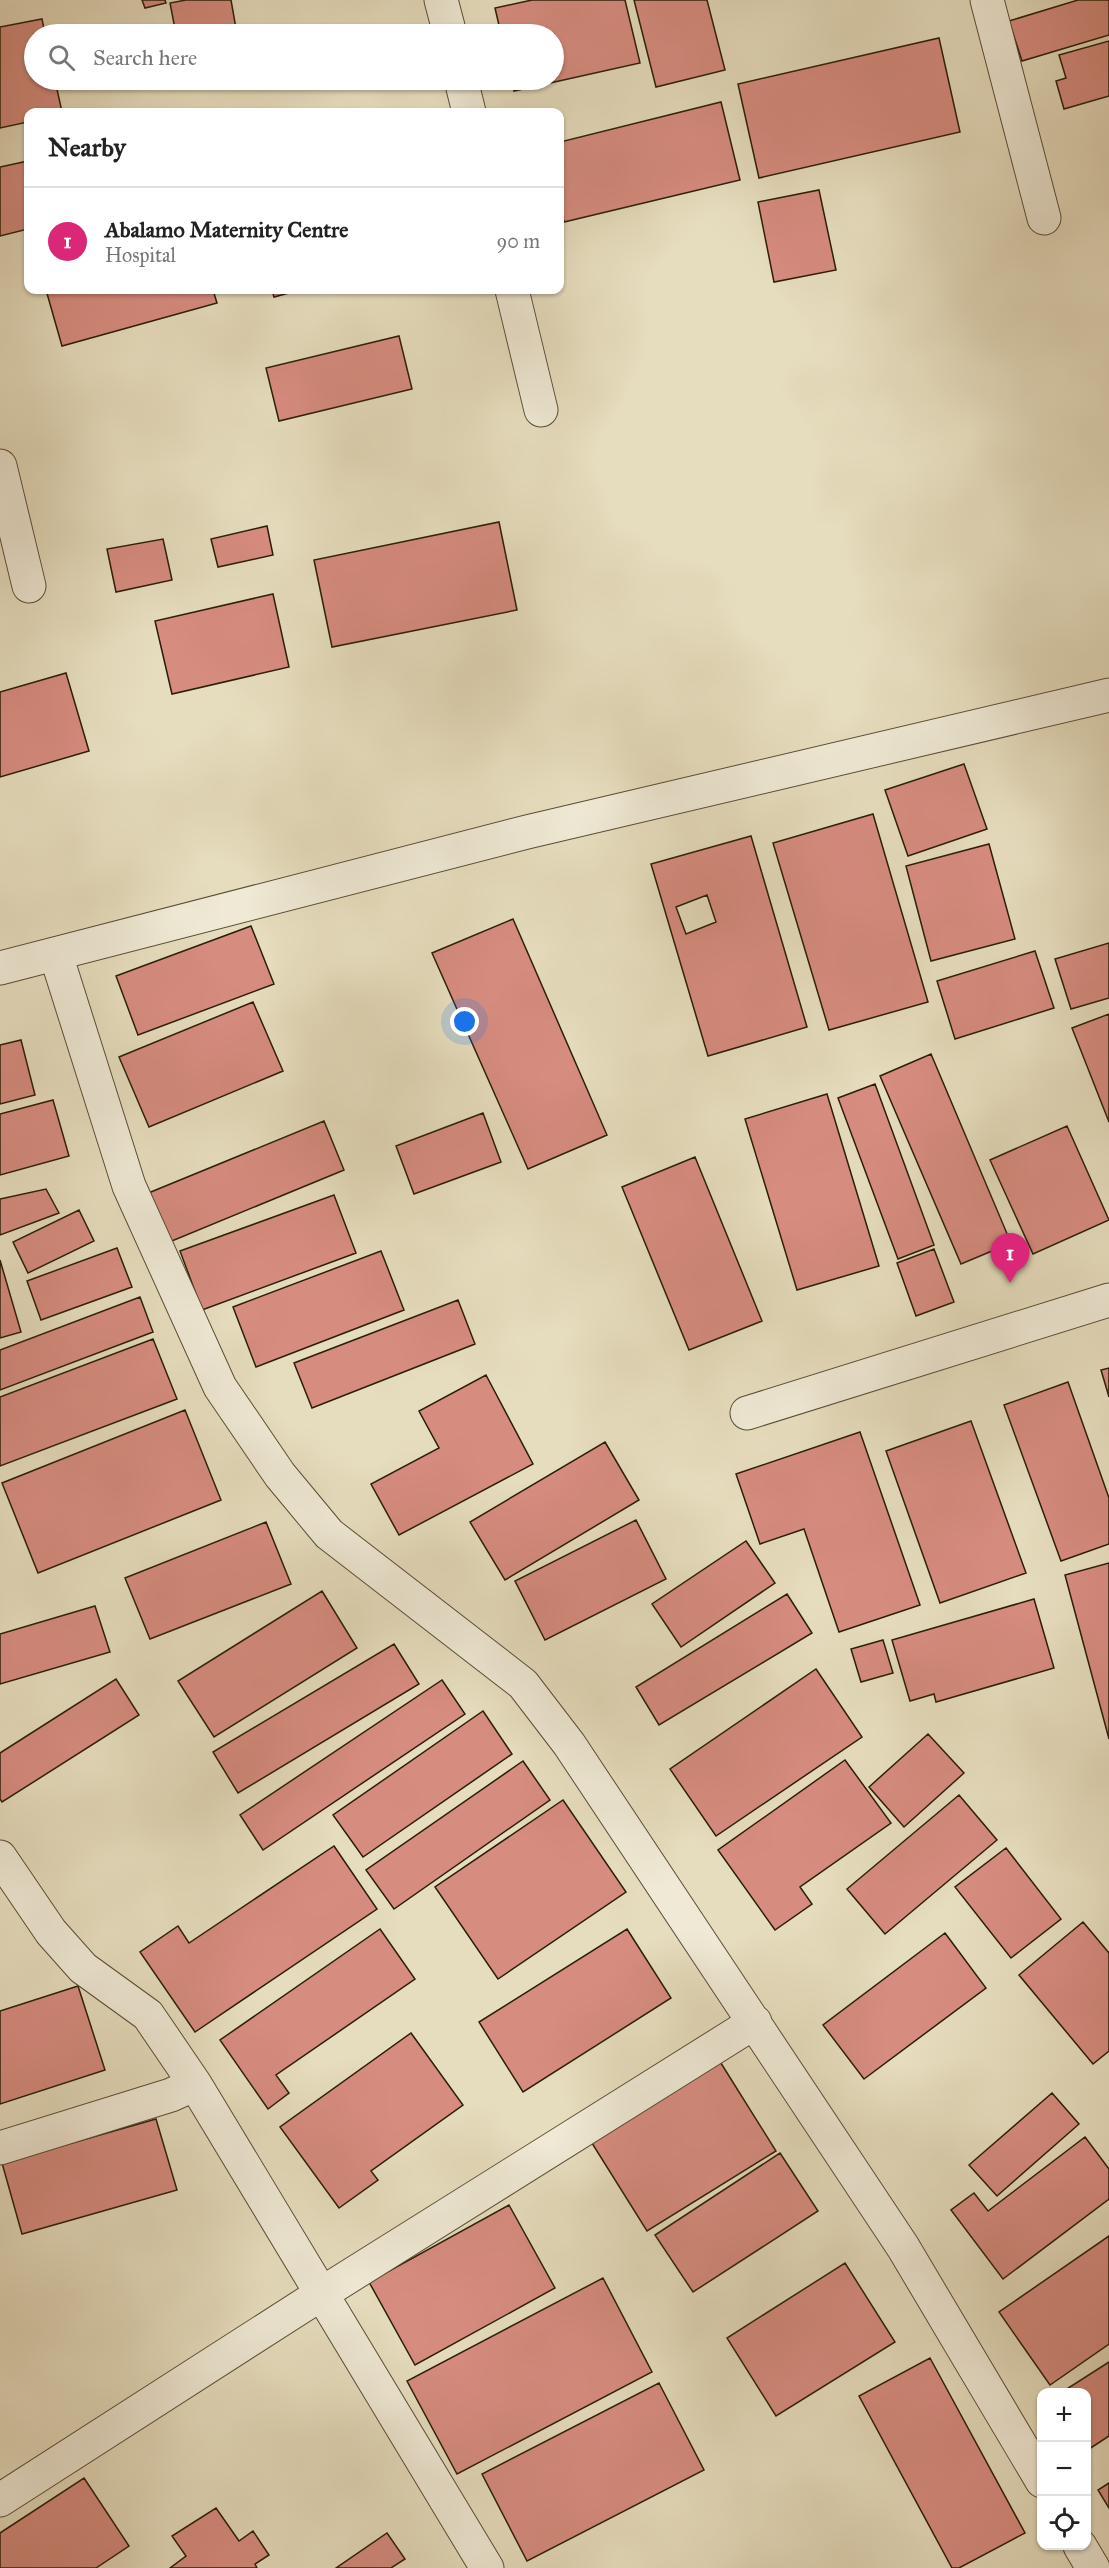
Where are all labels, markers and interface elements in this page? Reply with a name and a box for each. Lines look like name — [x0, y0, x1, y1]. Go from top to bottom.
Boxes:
search box — [24, 24, 564, 90]
icon: search — [45, 41, 78, 74]
text: Search here — [93, 44, 197, 71]
text: Nearby — [48, 131, 126, 163]
text: Abalamo Maternity Centre — [105, 216, 348, 243]
text: 1 — [64, 229, 71, 253]
text: 90 m — [497, 229, 540, 253]
text: Hospital — [105, 243, 176, 267]
your location — [450, 1007, 479, 1036]
pin: 1 — [990, 1234, 1030, 1283]
map controls — [1037, 2388, 1091, 2550]
button: + — [1037, 2388, 1091, 2442]
button: − — [1037, 2442, 1091, 2496]
button: locate — [1037, 2496, 1091, 2550]

